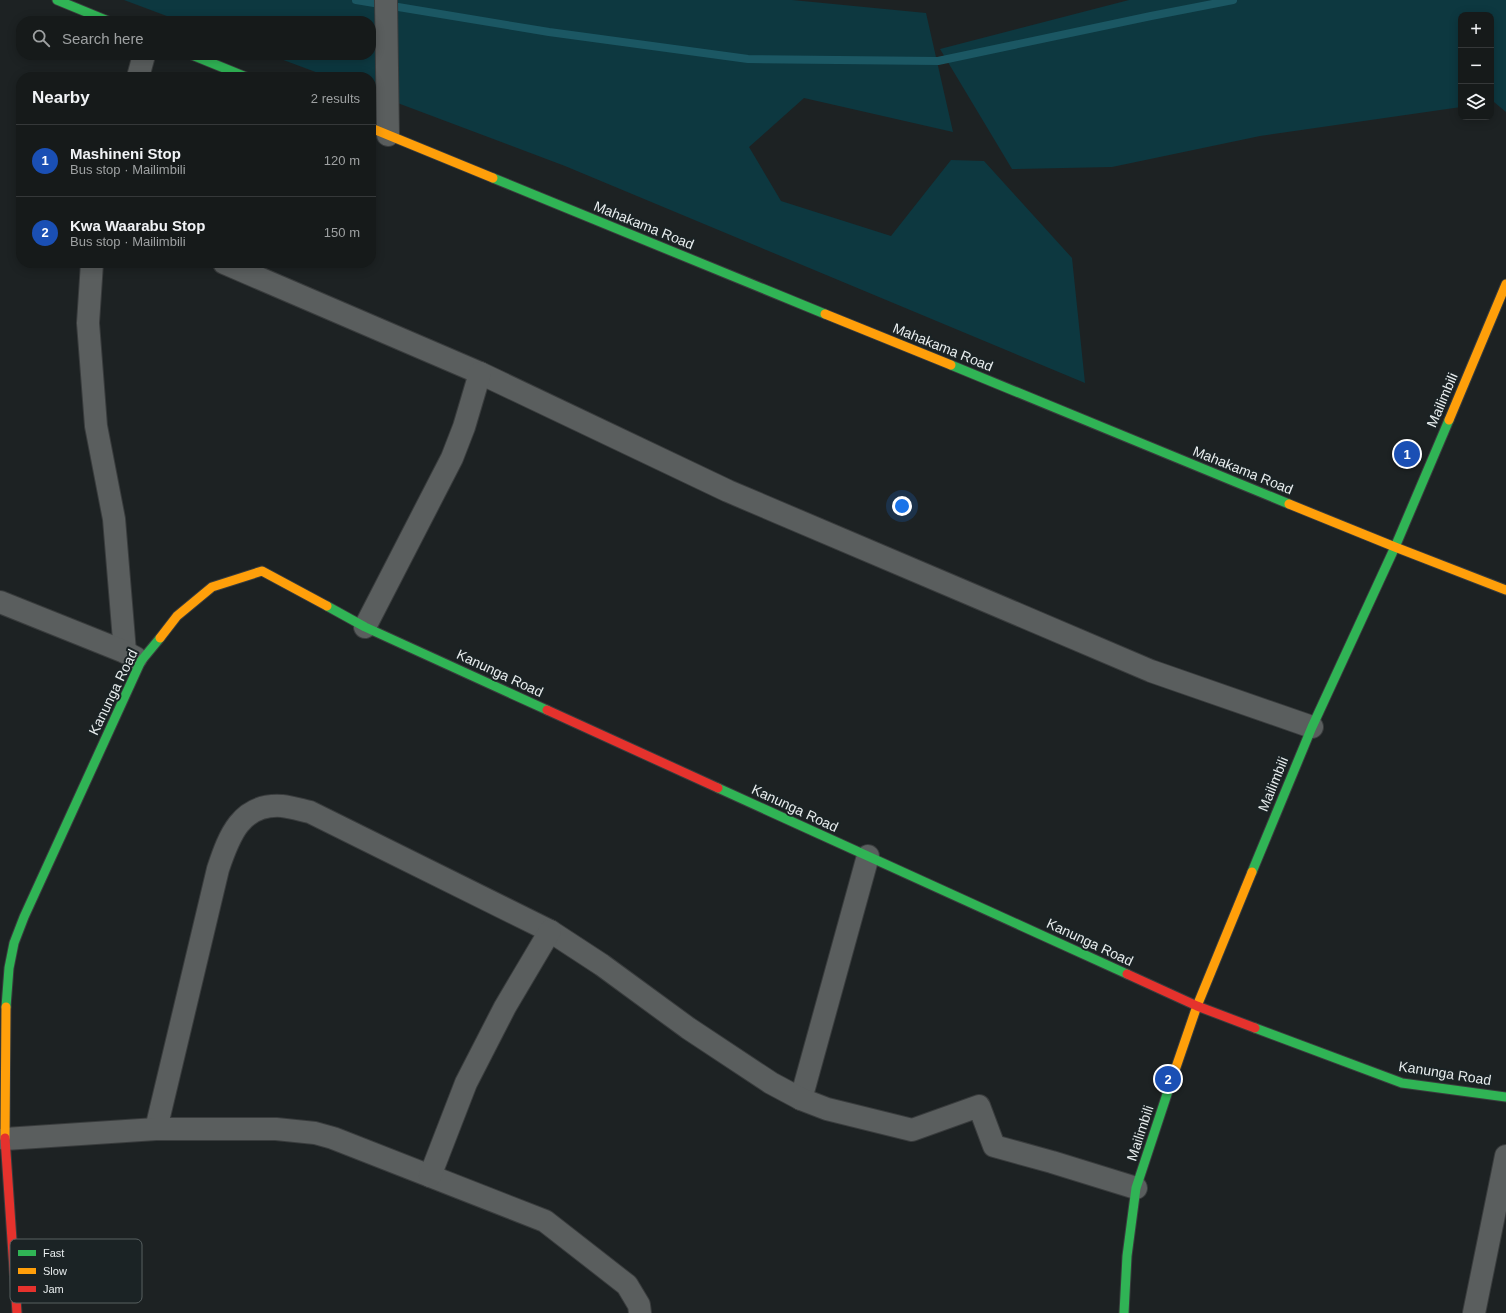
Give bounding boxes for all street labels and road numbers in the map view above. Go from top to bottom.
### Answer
street label: Mahakama Road [592,198,696,252]
street label: Mahakama Road [891,320,995,374]
street label: Mailimbili [1423,370,1461,430]
street label: Mahakama Road [1191,443,1295,497]
street label: Kanunga Road [454,646,546,700]
street label: Kanunga Road [85,647,141,737]
street label: Mailimbili [1255,754,1291,814]
street label: Kanunga Road [749,781,841,835]
street label: Kanunga Road [1044,915,1136,969]
street label: Kanunga Road [1398,1058,1492,1088]
street label: Mailimbili [1123,1103,1157,1163]

